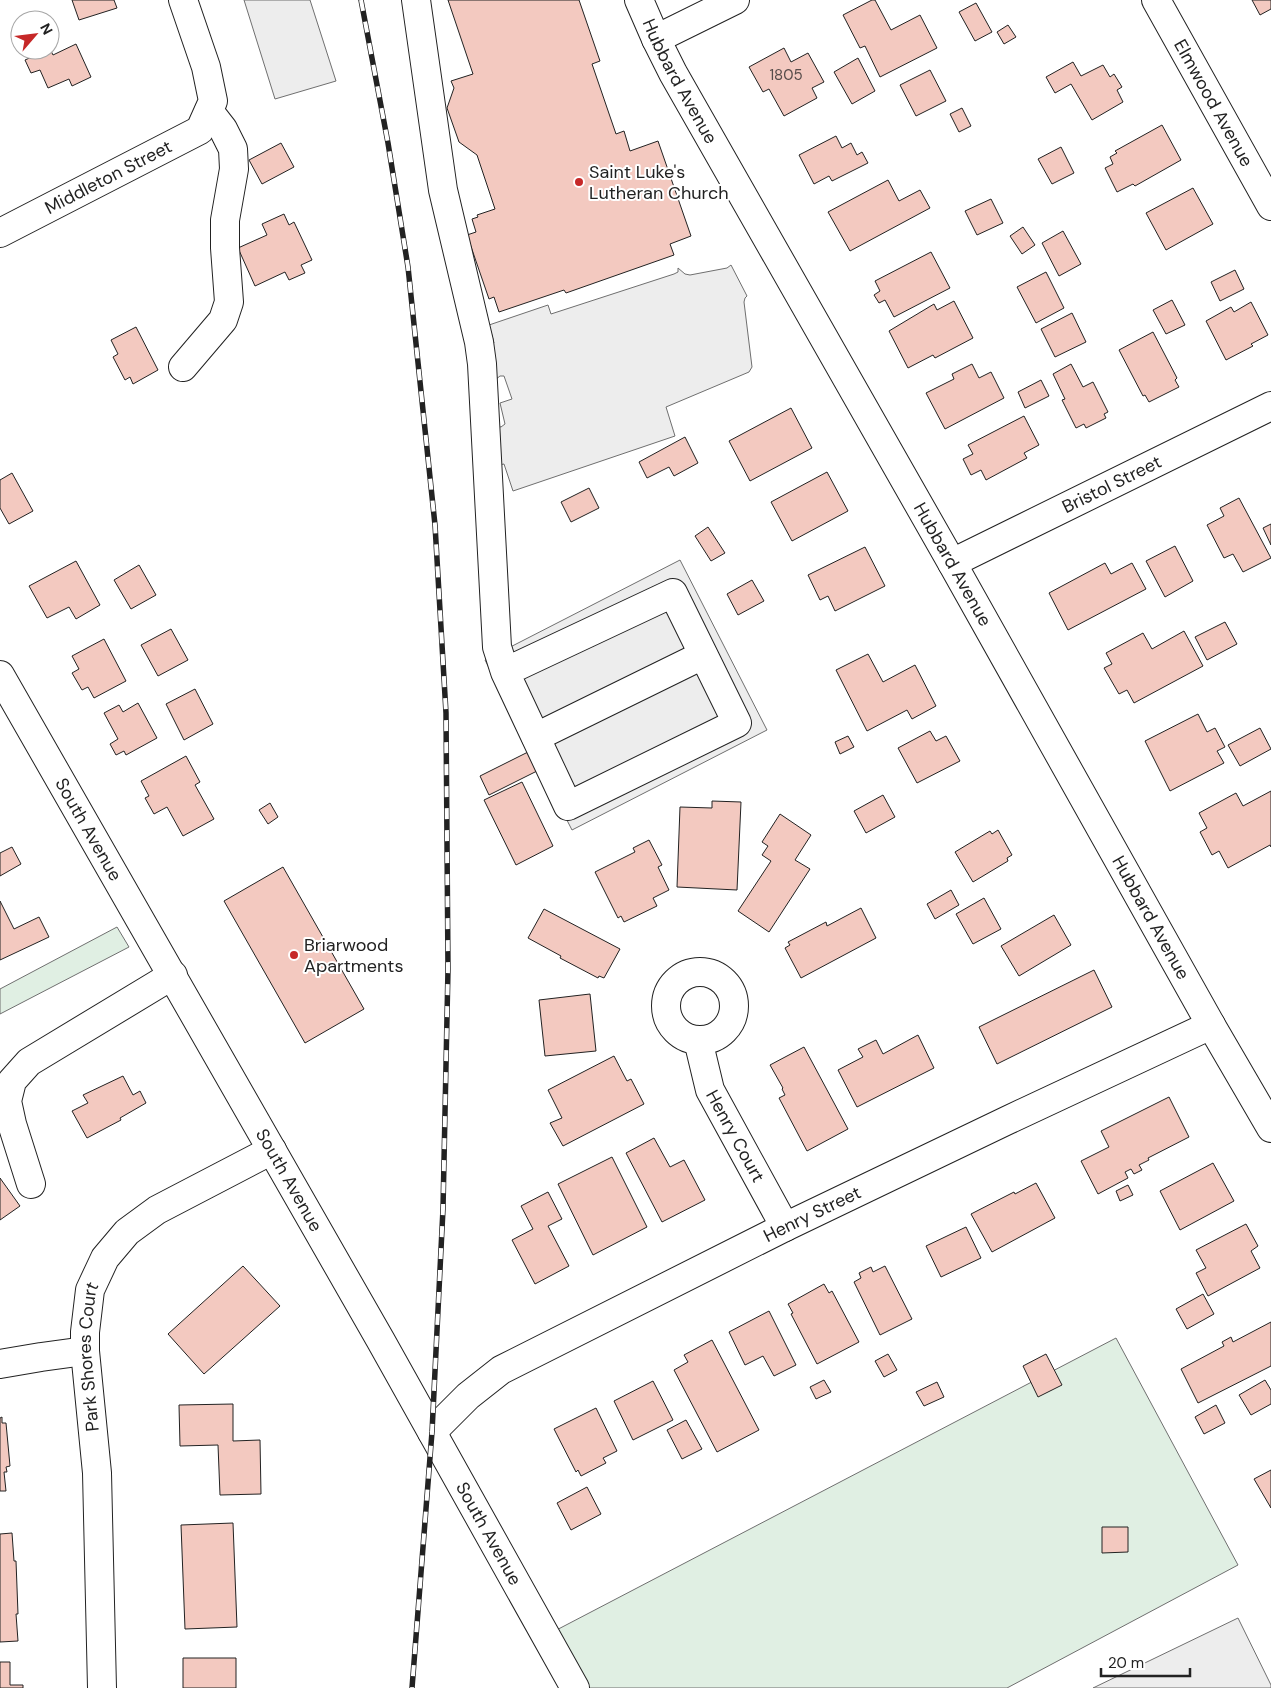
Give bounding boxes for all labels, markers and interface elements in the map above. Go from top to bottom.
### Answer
north arrow [10,10,60,60]
street label: Hubbard Avenue [637,15,723,148]
text: N [36,20,57,38]
street label: Elmwood Avenue [1168,35,1259,171]
house number: 1805 [769,65,803,85]
street label: Middleton Street [41,134,176,220]
place label: Saint Luke's Lutheran Church [589,160,729,205]
marker: Saint Luke's Lutheran Church [573,176,585,188]
street label: Bristol Street [1058,450,1165,519]
street label: Hubbard Avenue [908,498,997,631]
street label: South Avenue [49,774,127,885]
street label: Hubbard Avenue [1106,851,1195,984]
place label: Briarwood Apartments [304,933,403,978]
marker: Briarwood Apartments [288,949,300,961]
street label: Henry Court [700,1086,770,1187]
street label: South Avenue [250,1124,328,1236]
street label: Henry Street [759,1180,865,1248]
street label: Park Shores Court [73,1278,105,1432]
street label: South Avenue [450,1478,527,1590]
scale bar [1101,1646,1190,1678]
text: 20 m [1108,1653,1144,1673]

